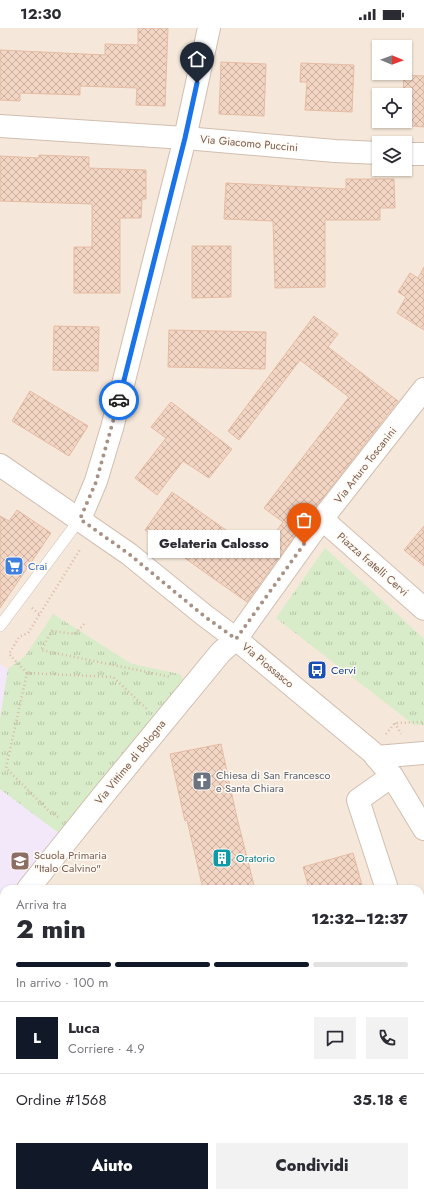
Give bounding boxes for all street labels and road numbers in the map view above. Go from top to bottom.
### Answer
street label: Via Giacomo Puccini [199,131,299,155]
street label: Via Arturo Toscanini [330,423,400,507]
street label: Piazza fratelli Cervi [334,528,412,600]
street label: Via Piossasco [239,638,297,692]
street label: Via Vittime di Bologna [91,716,169,808]

